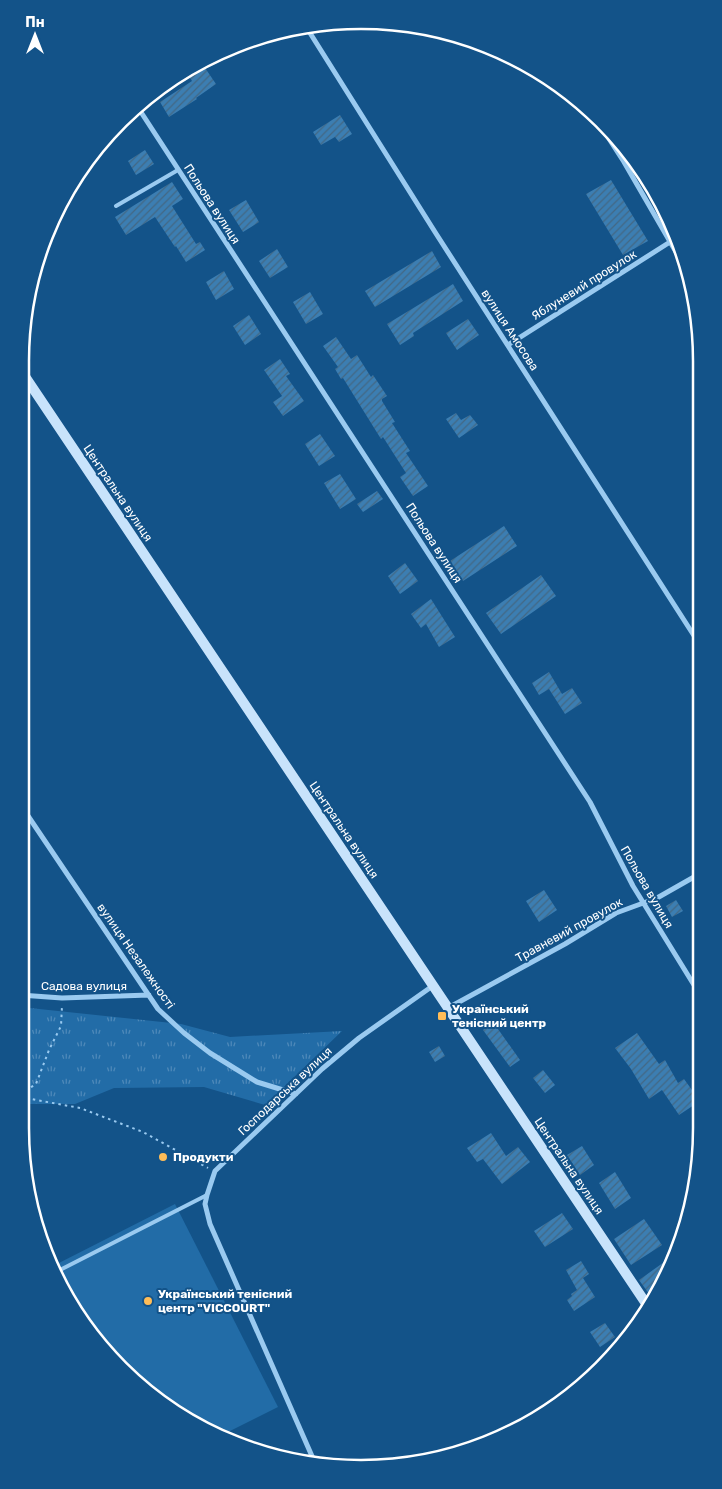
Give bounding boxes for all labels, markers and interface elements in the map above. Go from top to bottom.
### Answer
north arrow [10,10,60,60]
text: Пн [25,14,45,31]
street label: Польова вулиця [181,161,243,247]
street label: Яблуневий провулок [529,247,640,323]
street label: вулиця Амосова [479,287,541,373]
street label: Центральна вулиця [80,442,156,544]
street label: Польова вулиця [403,500,465,586]
street label: Центральна вулиця [306,779,382,881]
street label: Польова вулиця [618,843,676,931]
street label: Травневий провулок [513,894,625,965]
street label: вулиця Незалежності [94,901,178,1011]
street label: Садова вулиця [41,979,127,993]
place label: Український тенісний центр [452,1002,547,1030]
marker: Український тенісний центр [436,1010,448,1022]
street label: Господарська вулиця [235,1044,335,1138]
street label: Центральна вулиця [531,1115,607,1217]
place label: Продукти [173,1150,234,1164]
marker: Продукти [157,1151,169,1163]
place label: Український тенісний центр "VICCOURT" [158,1287,292,1315]
marker: Український тенісний центр "VICCOURT" [142,1295,154,1307]

